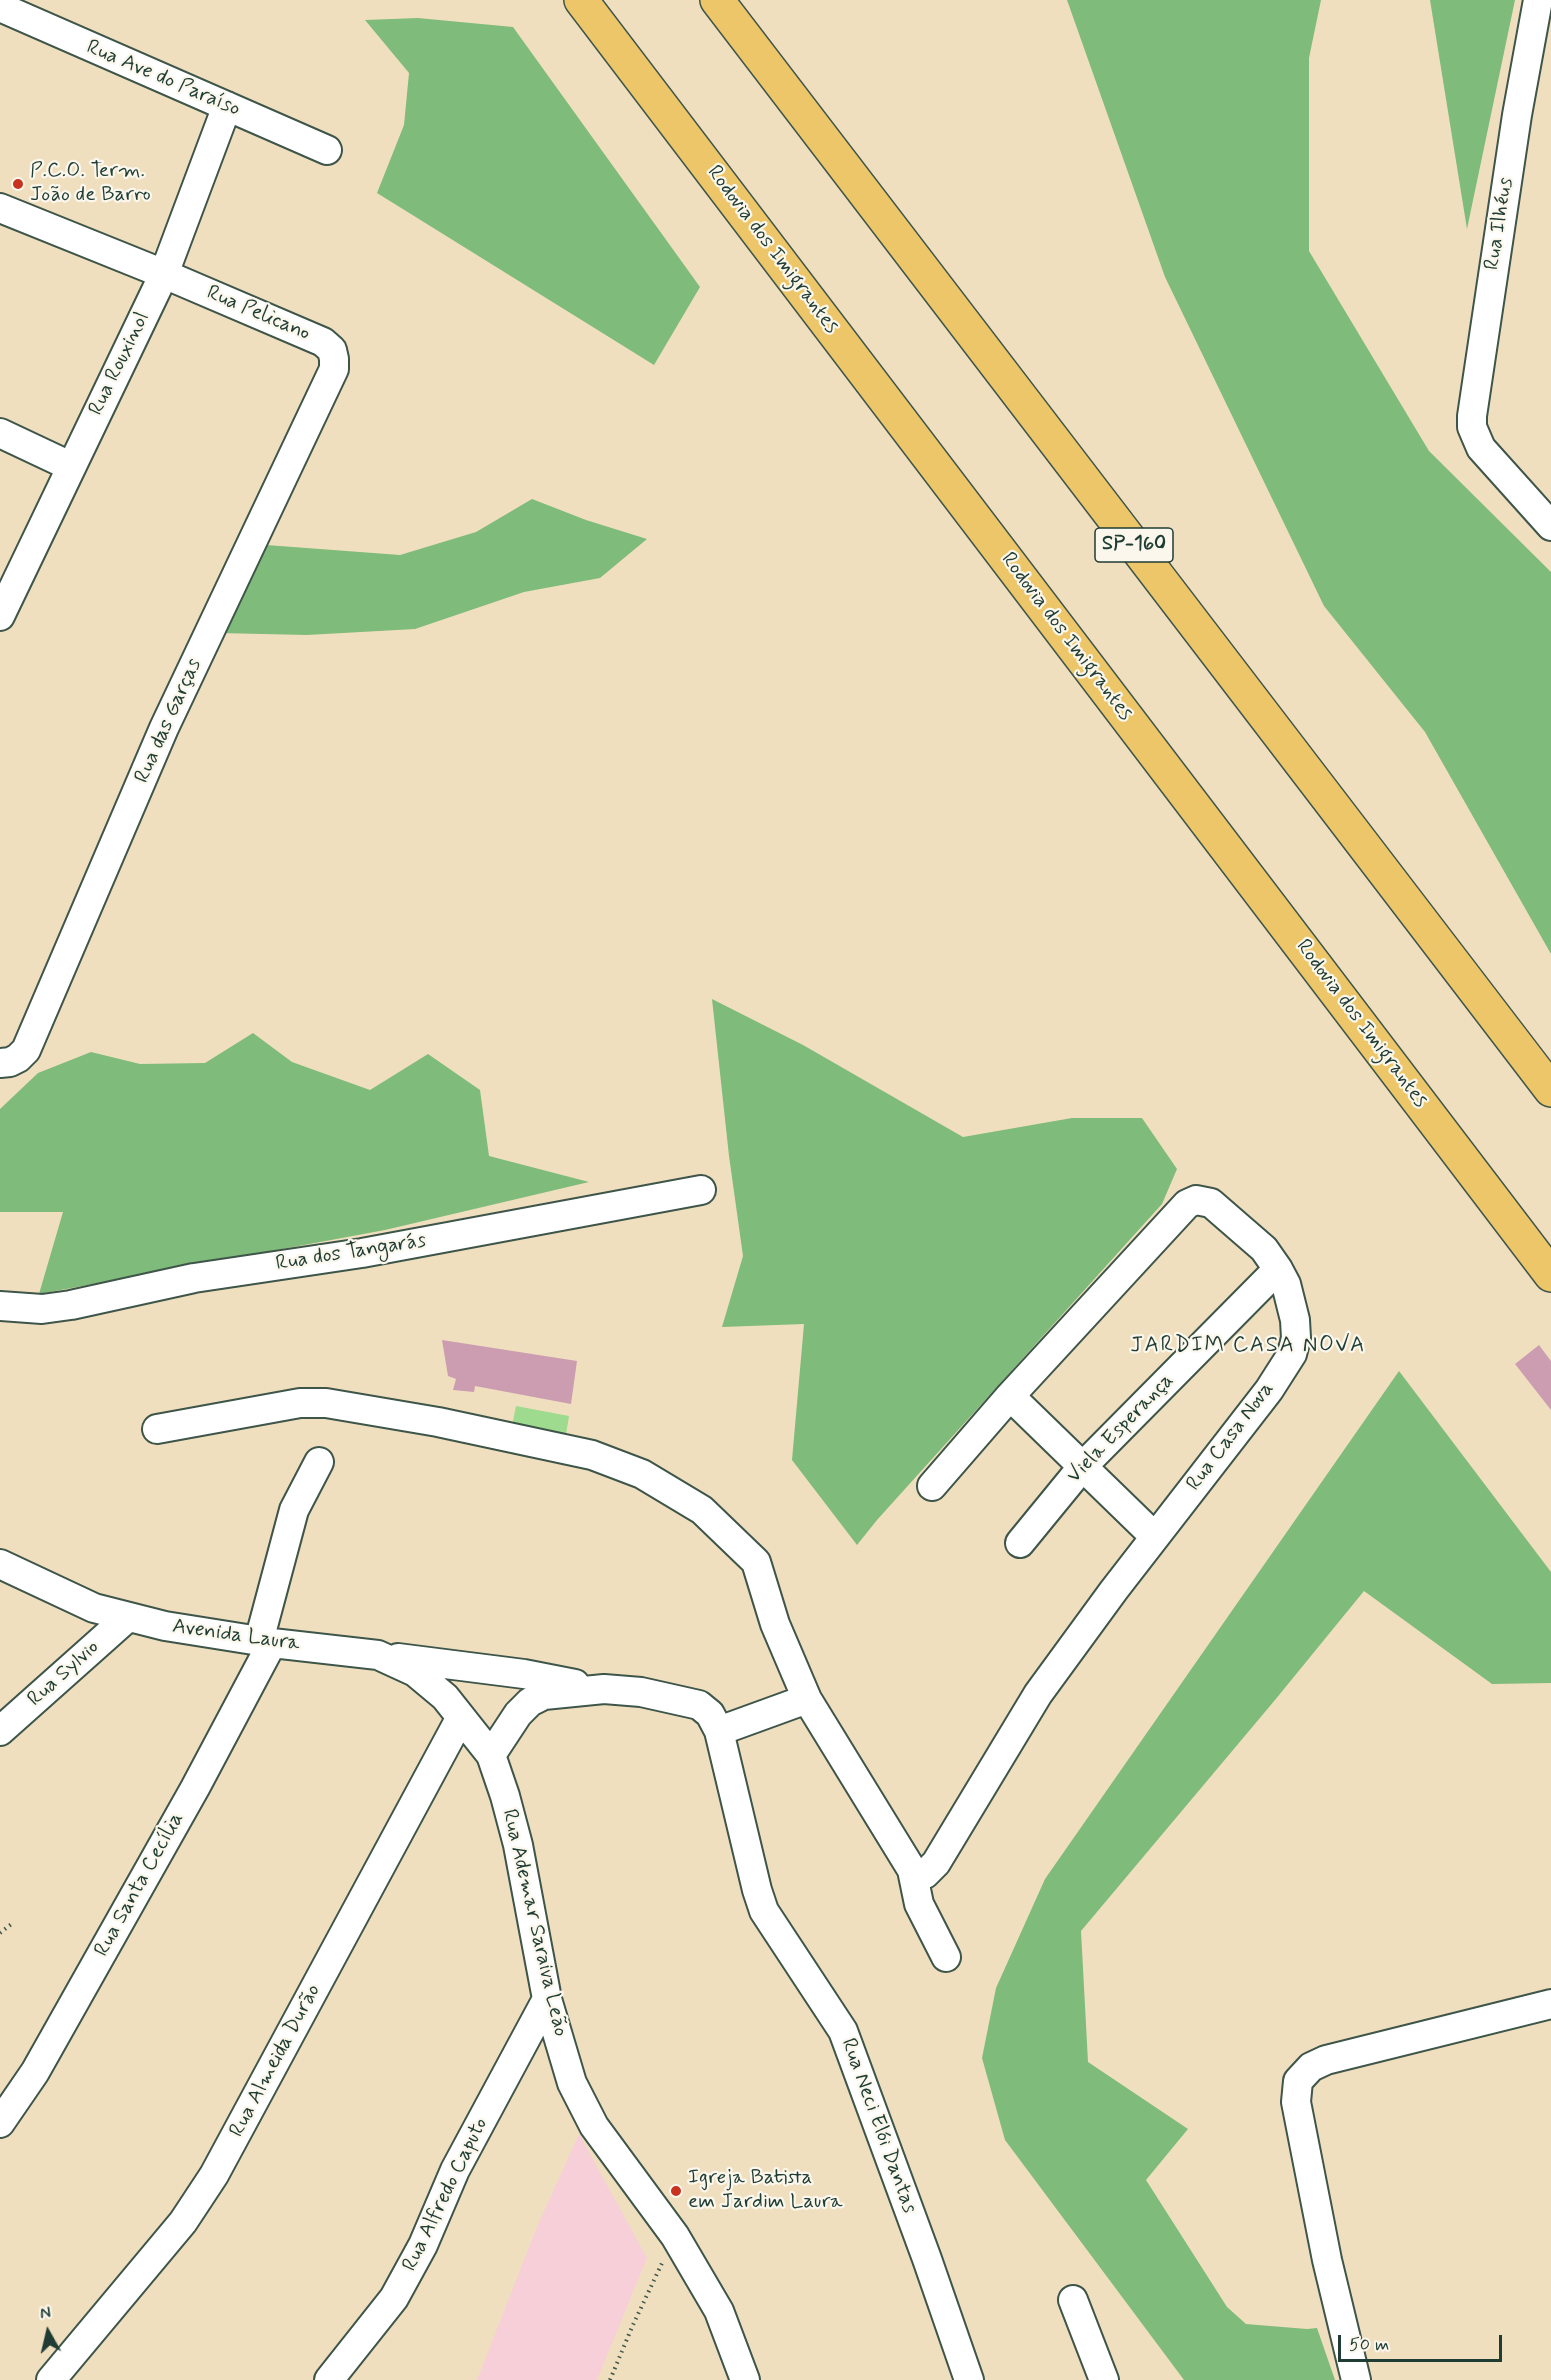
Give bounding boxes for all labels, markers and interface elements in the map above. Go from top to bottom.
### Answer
street label: Rua Ave do Paraíso [82,35,244,123]
place label: P.C.O. Term. João de Barro [30,159,151,209]
street label: Rodovia dos Imigrantes [701,161,843,339]
street label: Rua Ilhéus [1480,176,1520,272]
marker: P.C.O. Term. João de Barro [11,177,25,191]
street label: Rua Pelicano [202,281,314,347]
street label: Rua Rouxinol [84,308,156,420]
road number: SP-160 [1095,528,1173,562]
street label: Rodovia dos Imigrantes [995,548,1137,726]
street label: Rua das Garças [130,655,208,787]
street label: Rodovia dos Imigrantes [1290,935,1432,1113]
street label: Rua dos Tangarás [274,1229,428,1277]
district label: JARDIM CASA NOVA [1131,1333,1365,1359]
street label: Viela Esperança [1062,1369,1180,1489]
street label: Rua Casa Nova [1182,1378,1280,1496]
street label: Avenida Laura [171,1615,301,1657]
street label: Rua Sylvio [23,1635,105,1713]
street label: Rua Ademar Saraiva Leão [496,1807,572,2039]
street label: Rua Santa Cecília [90,1809,190,1961]
street label: Rua Almeida Durão [225,1980,327,2142]
street label: Rua Neci Elói Dantas [835,2035,921,2217]
street label: Rua Alfredo Caputo [398,2114,494,2276]
place label: Igreja Batista em Jardim Laura [688,2166,843,2216]
marker: Igreja Batista em Jardim Laura [669,2184,683,2198]
north arrow [18,2302,78,2362]
text: N [39,2303,52,2325]
scale bar [1341,2323,1504,2361]
text: 50 m [1349,2333,1389,2357]

